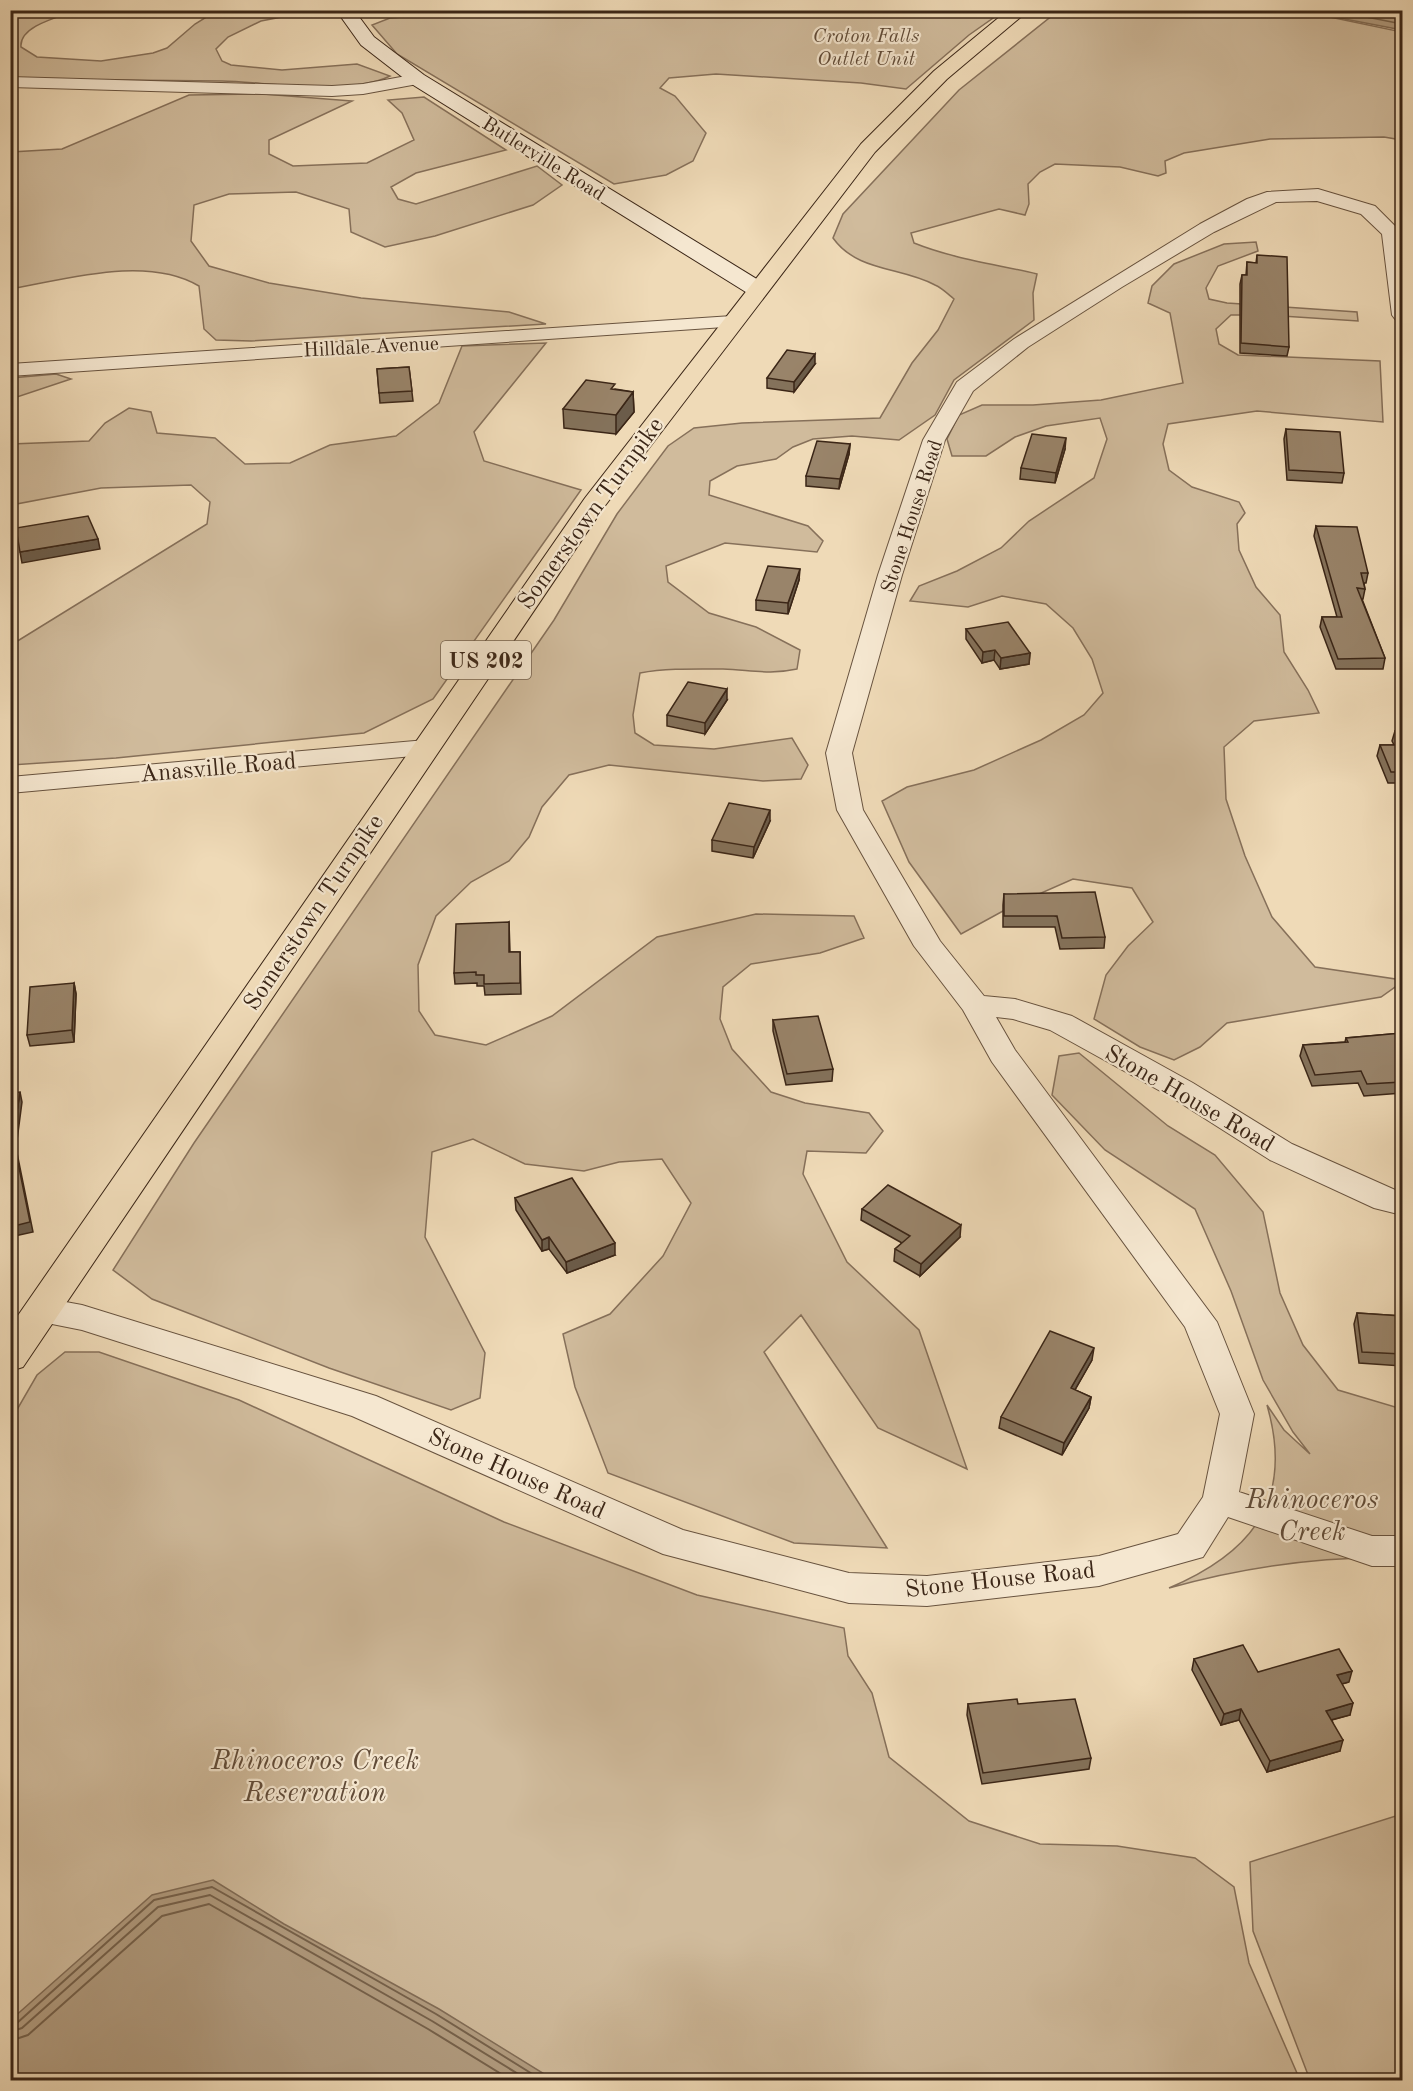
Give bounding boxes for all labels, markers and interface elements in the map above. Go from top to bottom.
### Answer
park label: Croton Falls Outlet Unit [813,27,919,70]
street label: Butlerville Road [478,114,608,205]
street label: Hilldale Avenue [303,334,440,362]
street label: Somerstown Turnpike [514,414,669,614]
street label: Stone House Road [879,438,947,595]
road number: US 202 [441,641,531,679]
street label: Anasville Road [139,750,297,788]
street label: Somerstown Turnpike [240,811,389,1015]
street label: Stone House Road [1100,1042,1278,1158]
street label: Stone House Road [424,1425,608,1525]
park label: Rhinoceros Creek [1245,1487,1379,1547]
street label: Stone House Road [904,1559,1097,1603]
park label: Rhinoceros Creek Reservation [210,1748,419,1808]

